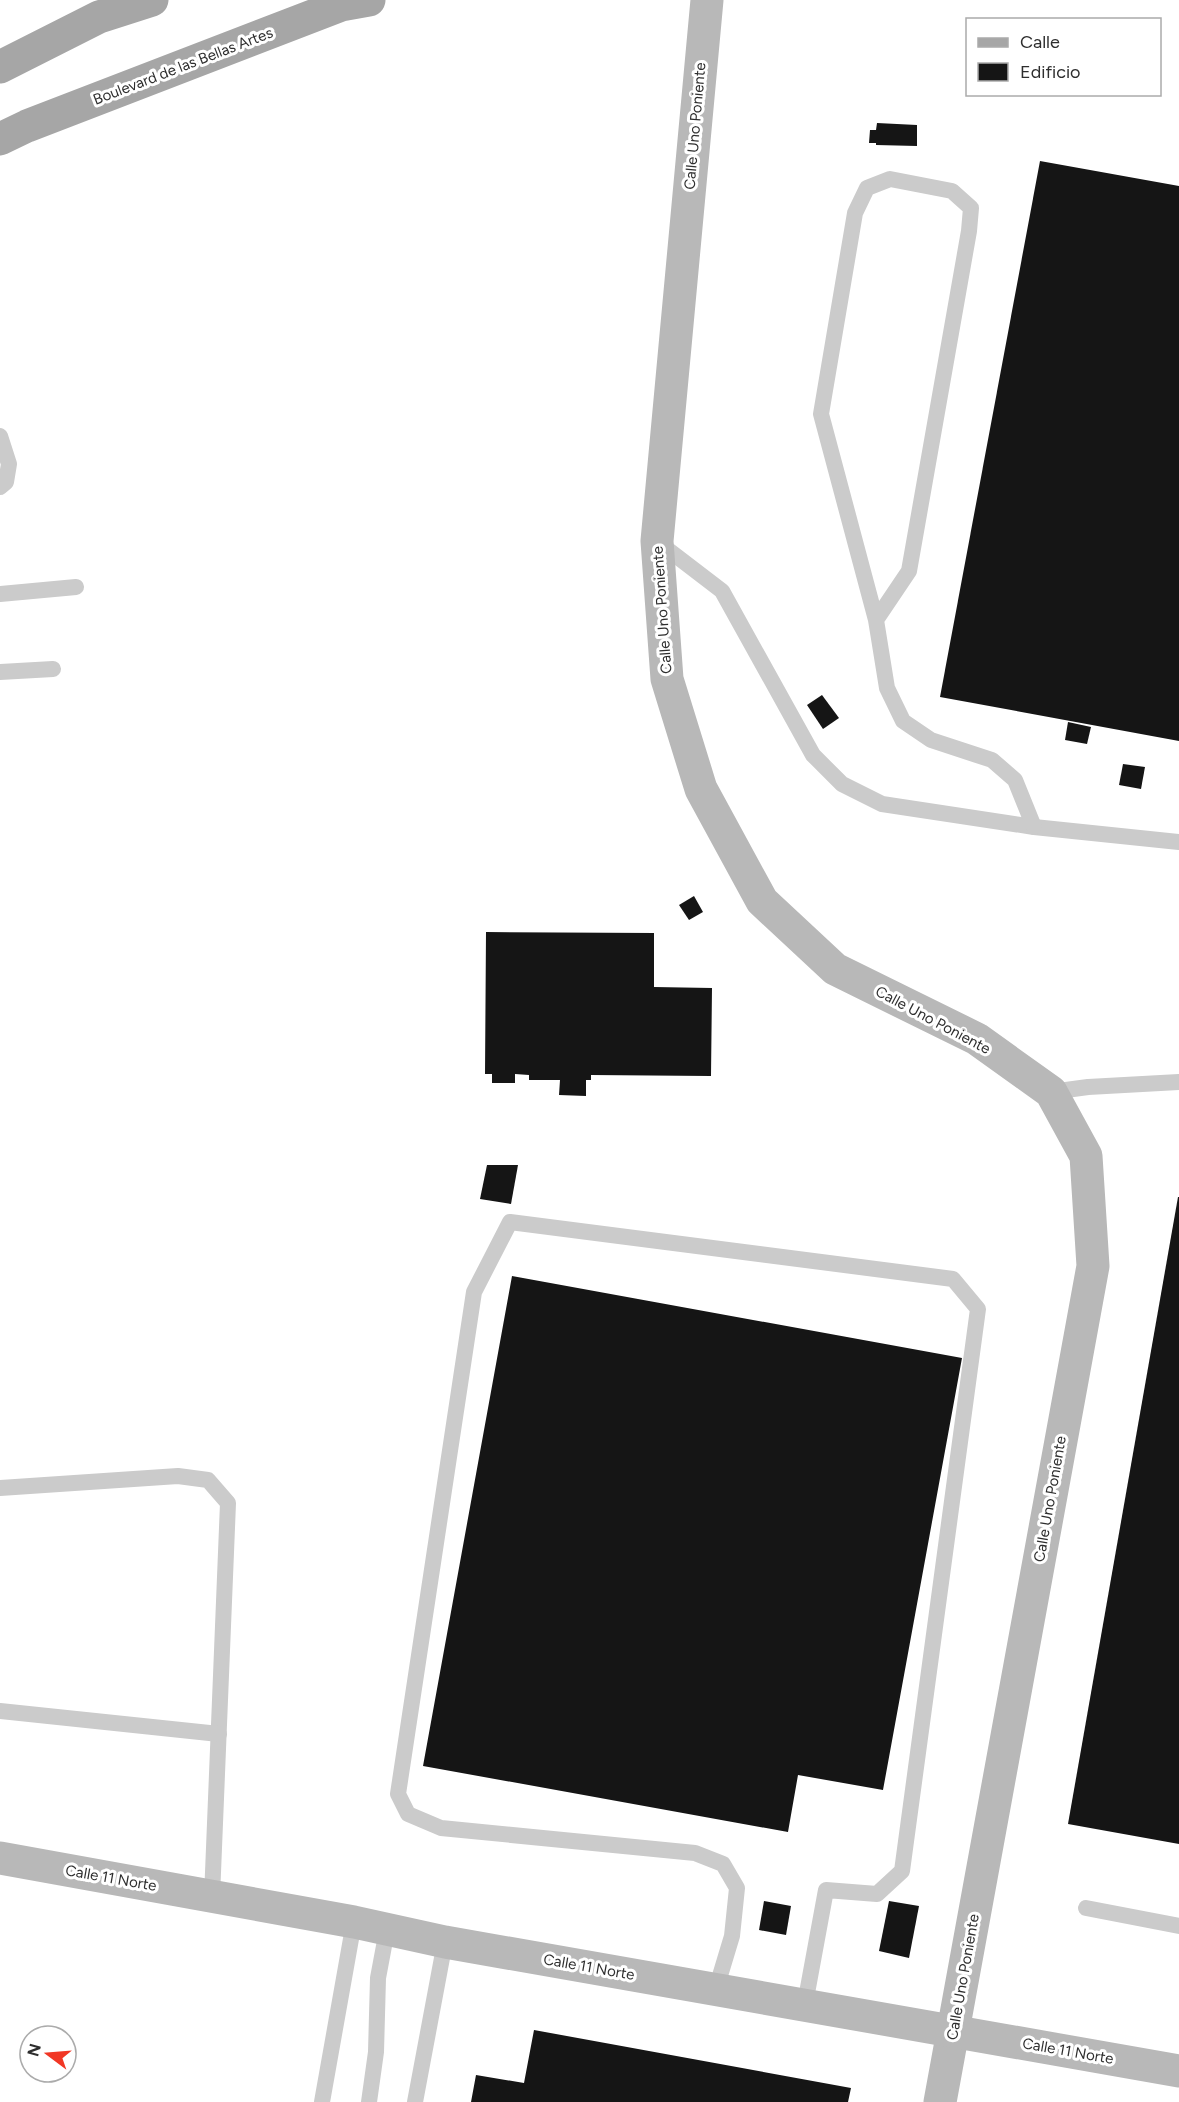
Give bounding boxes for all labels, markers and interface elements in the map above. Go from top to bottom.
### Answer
legend [966,18,1161,96]
street label: Boulevard de las Bellas Artes [91,23,275,109]
text: Calle [1020,31,1060,53]
text: Edificio [1020,61,1081,83]
street label: Calle Uno Poniente [680,62,710,190]
street label: Calle Uno Poniente [649,546,675,674]
street label: Calle Uno Poniente [872,982,994,1058]
street label: Calle Uno Poniente [1030,1435,1070,1563]
street label: Calle 11 Norte [64,1861,158,1895]
street label: Calle Uno Poniente [943,1913,983,2041]
street label: Calle 11 Norte [542,1950,636,1984]
north arrow [18,2024,78,2084]
street label: Calle 11 Norte [1021,2034,1115,2068]
text: N [23,2041,45,2059]

